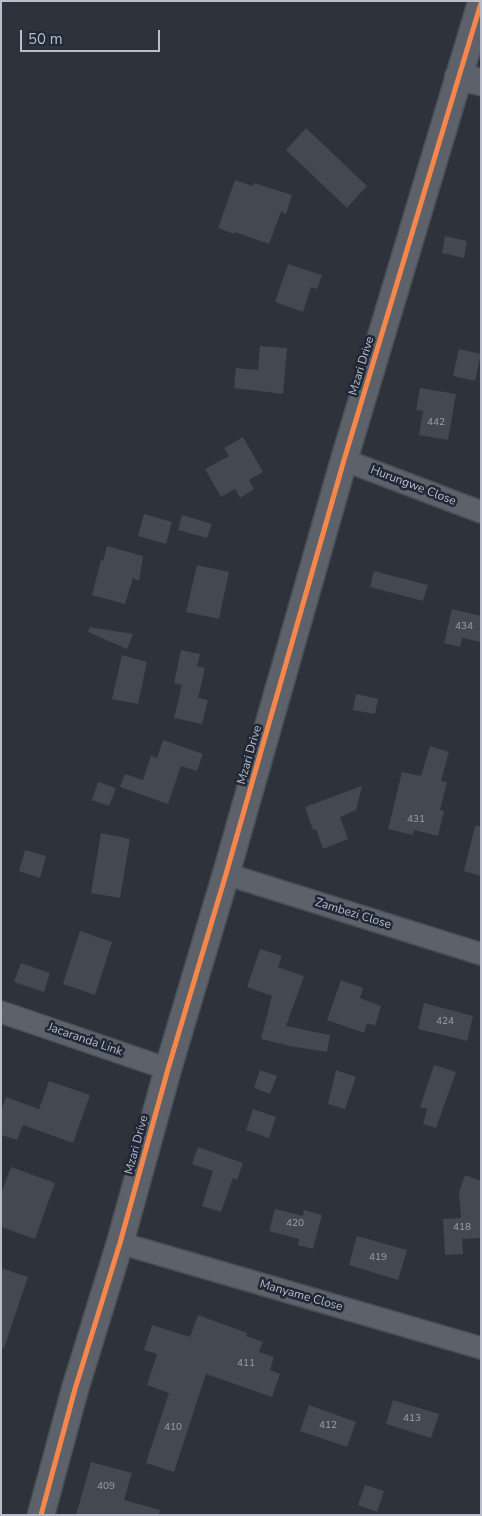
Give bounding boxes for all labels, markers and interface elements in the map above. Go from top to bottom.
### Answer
scale bar [22,20,162,52]
text: 50 m [28,29,63,49]
street label: Mzari Drive [346,335,378,397]
house number: 442 [427,417,445,429]
street label: Hurungwe Close [368,463,458,509]
house number: 434 [455,621,473,633]
street label: Mzari Drive [235,724,265,786]
house number: 431 [407,814,425,826]
street label: Zambezi Close [313,896,393,932]
house number: 424 [436,1016,454,1028]
street label: Jacaranda Link [46,1020,124,1060]
street label: Mzari Drive [122,1114,152,1176]
house number: 420 [286,1218,304,1230]
house number: 418 [453,1222,471,1234]
house number: 419 [369,1252,387,1264]
street label: Manyame Close [258,1277,344,1315]
house number: 411 [237,1358,255,1370]
house number: 413 [403,1413,421,1425]
house number: 412 [319,1420,337,1432]
house number: 410 [164,1422,182,1434]
house number: 409 [97,1481,115,1493]

